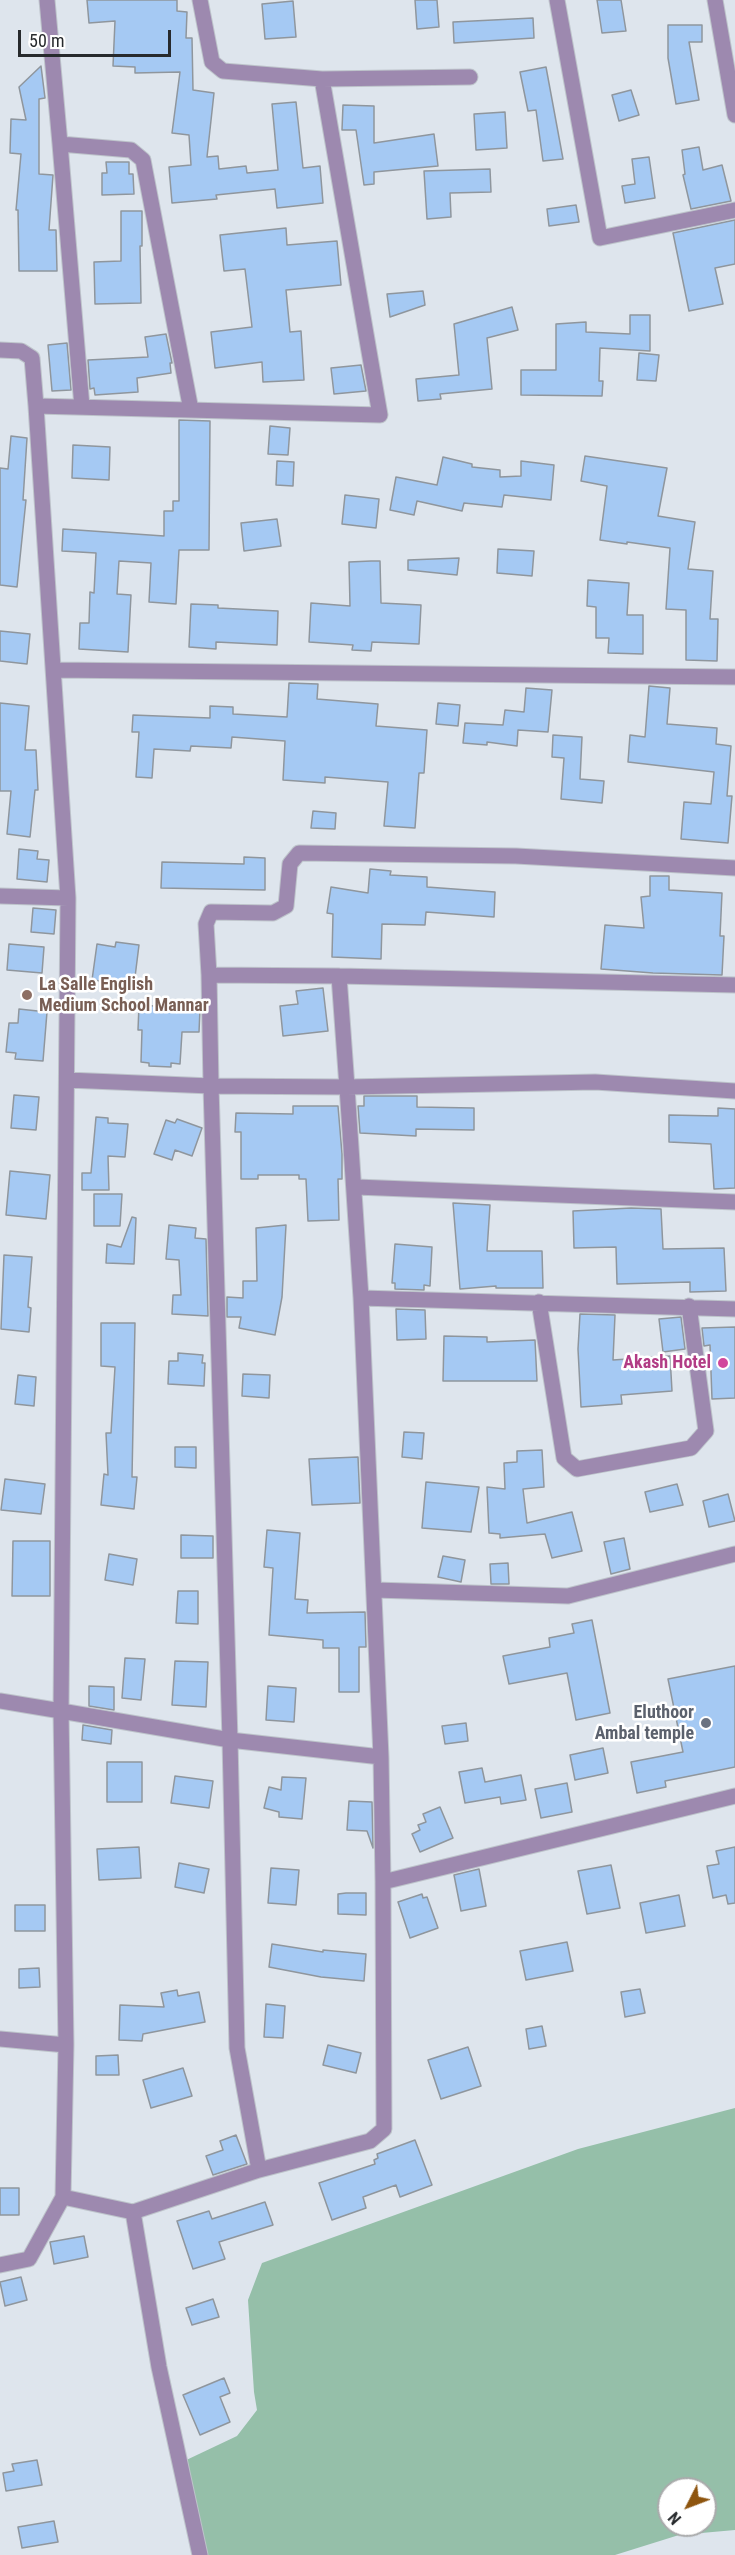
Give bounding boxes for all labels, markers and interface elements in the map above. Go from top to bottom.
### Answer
scale bar [21,18,174,56]
text: 50 m [29,30,64,51]
place label: La Salle English Medium School Mannar [39,974,209,1016]
marker: La Salle English Medium School Mannar [20,988,34,1002]
place label: Akash Hotel [623,1352,711,1374]
marker: Akash Hotel [716,1356,730,1370]
place label: Eluthoor Ambal temple [595,1702,694,1744]
marker: Eluthoor Ambal temple [699,1716,713,1730]
north arrow [657,2477,717,2537]
text: N [664,2508,685,2528]

